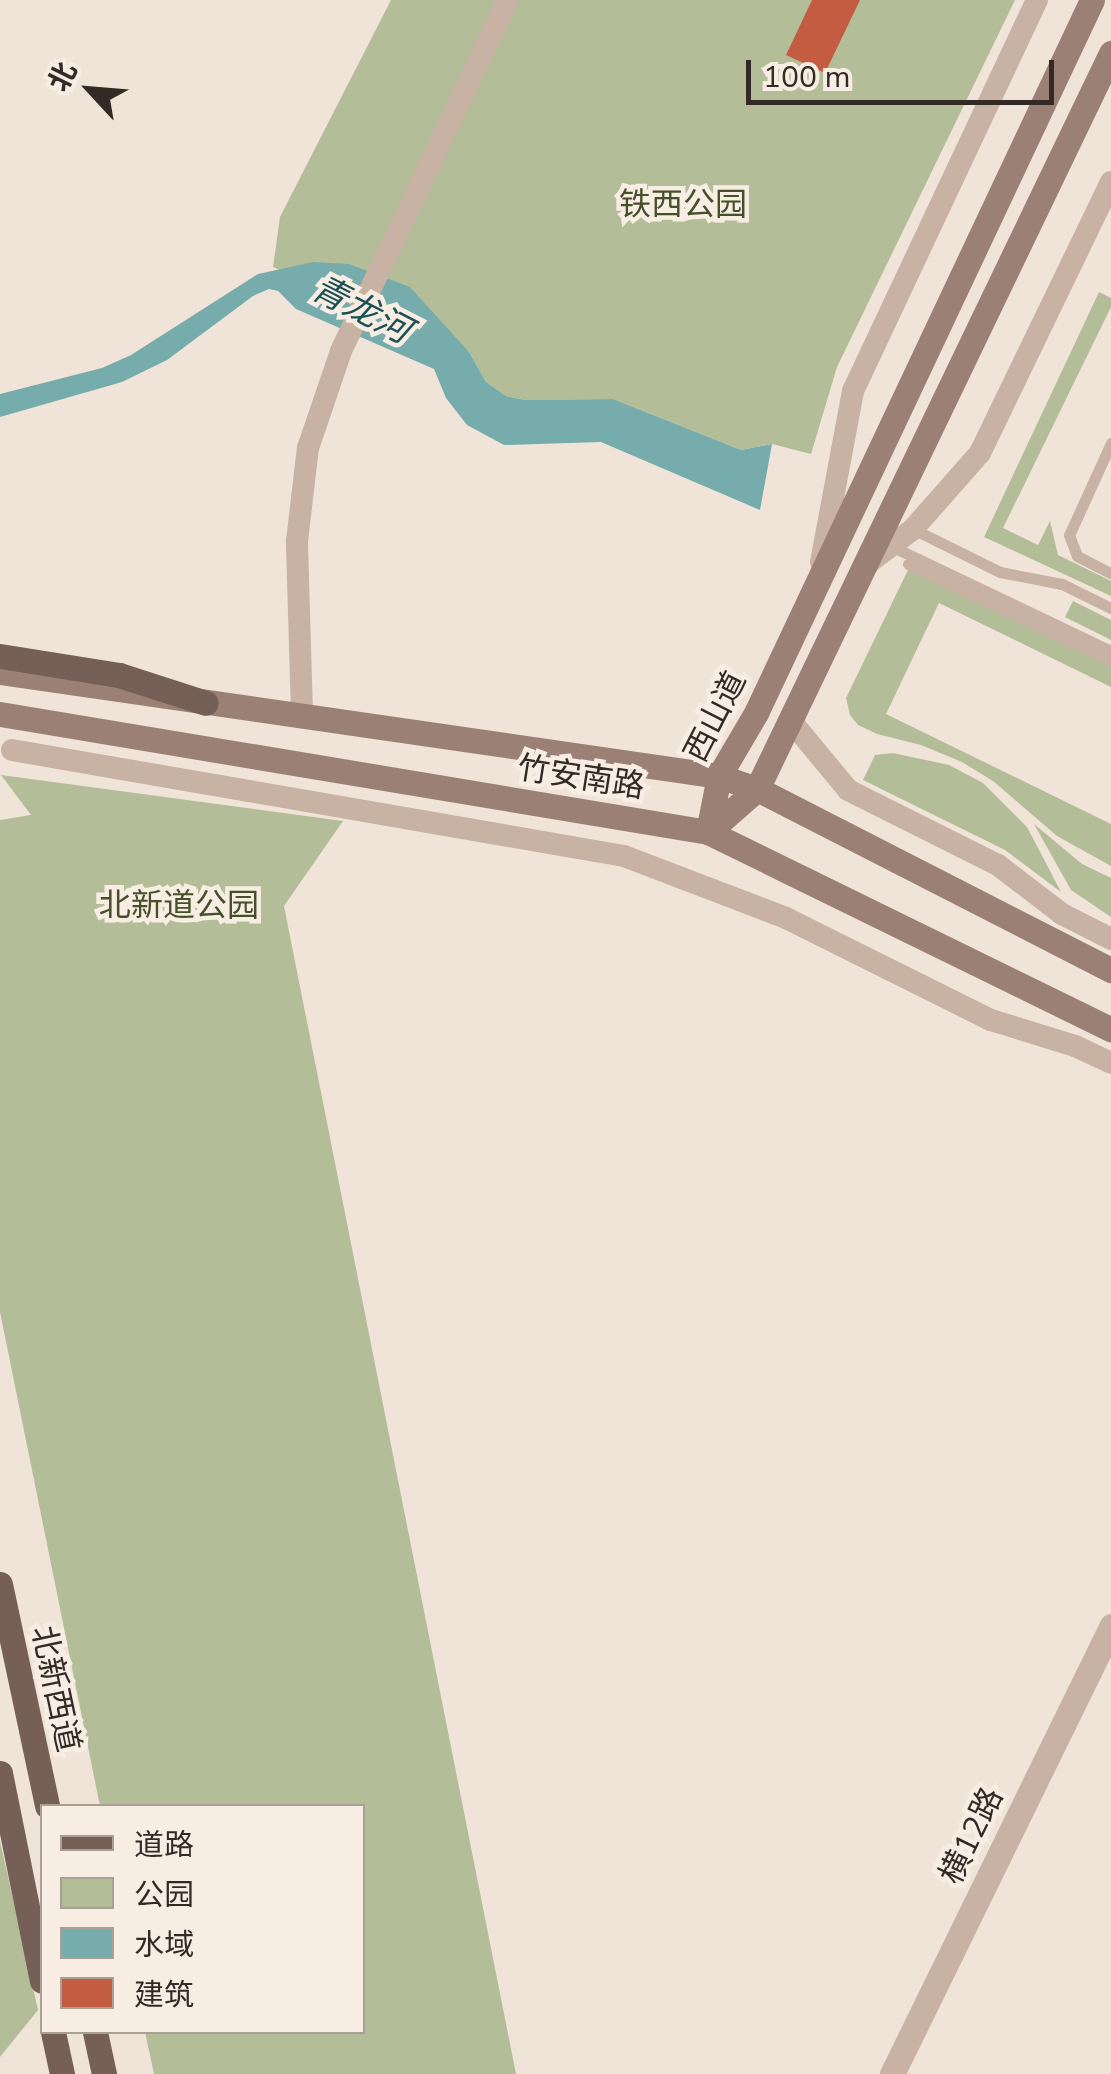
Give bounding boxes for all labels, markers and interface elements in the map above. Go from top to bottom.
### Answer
north arrow [40,40,140,140]
scale bar [751,40,1058,102]
text: 北 [40,56,86,98]
text: 100 m [763,57,850,98]
park label: 铁西公园 [619,186,747,224]
water label: 青龙河 [305,267,417,353]
street label: 西山道 [677,666,755,768]
street label: 竹安南路 [515,749,647,807]
park label: 北新道公园 [99,887,259,925]
street label: 北新西道 [23,1622,87,1756]
street label: 横12路 [932,1782,1012,1890]
legend [40,1804,365,2034]
text: 道路 [134,1825,194,1866]
text: 公园 [134,1875,194,1916]
text: 水域 [134,1925,194,1966]
text: 建筑 [134,1975,194,2016]

